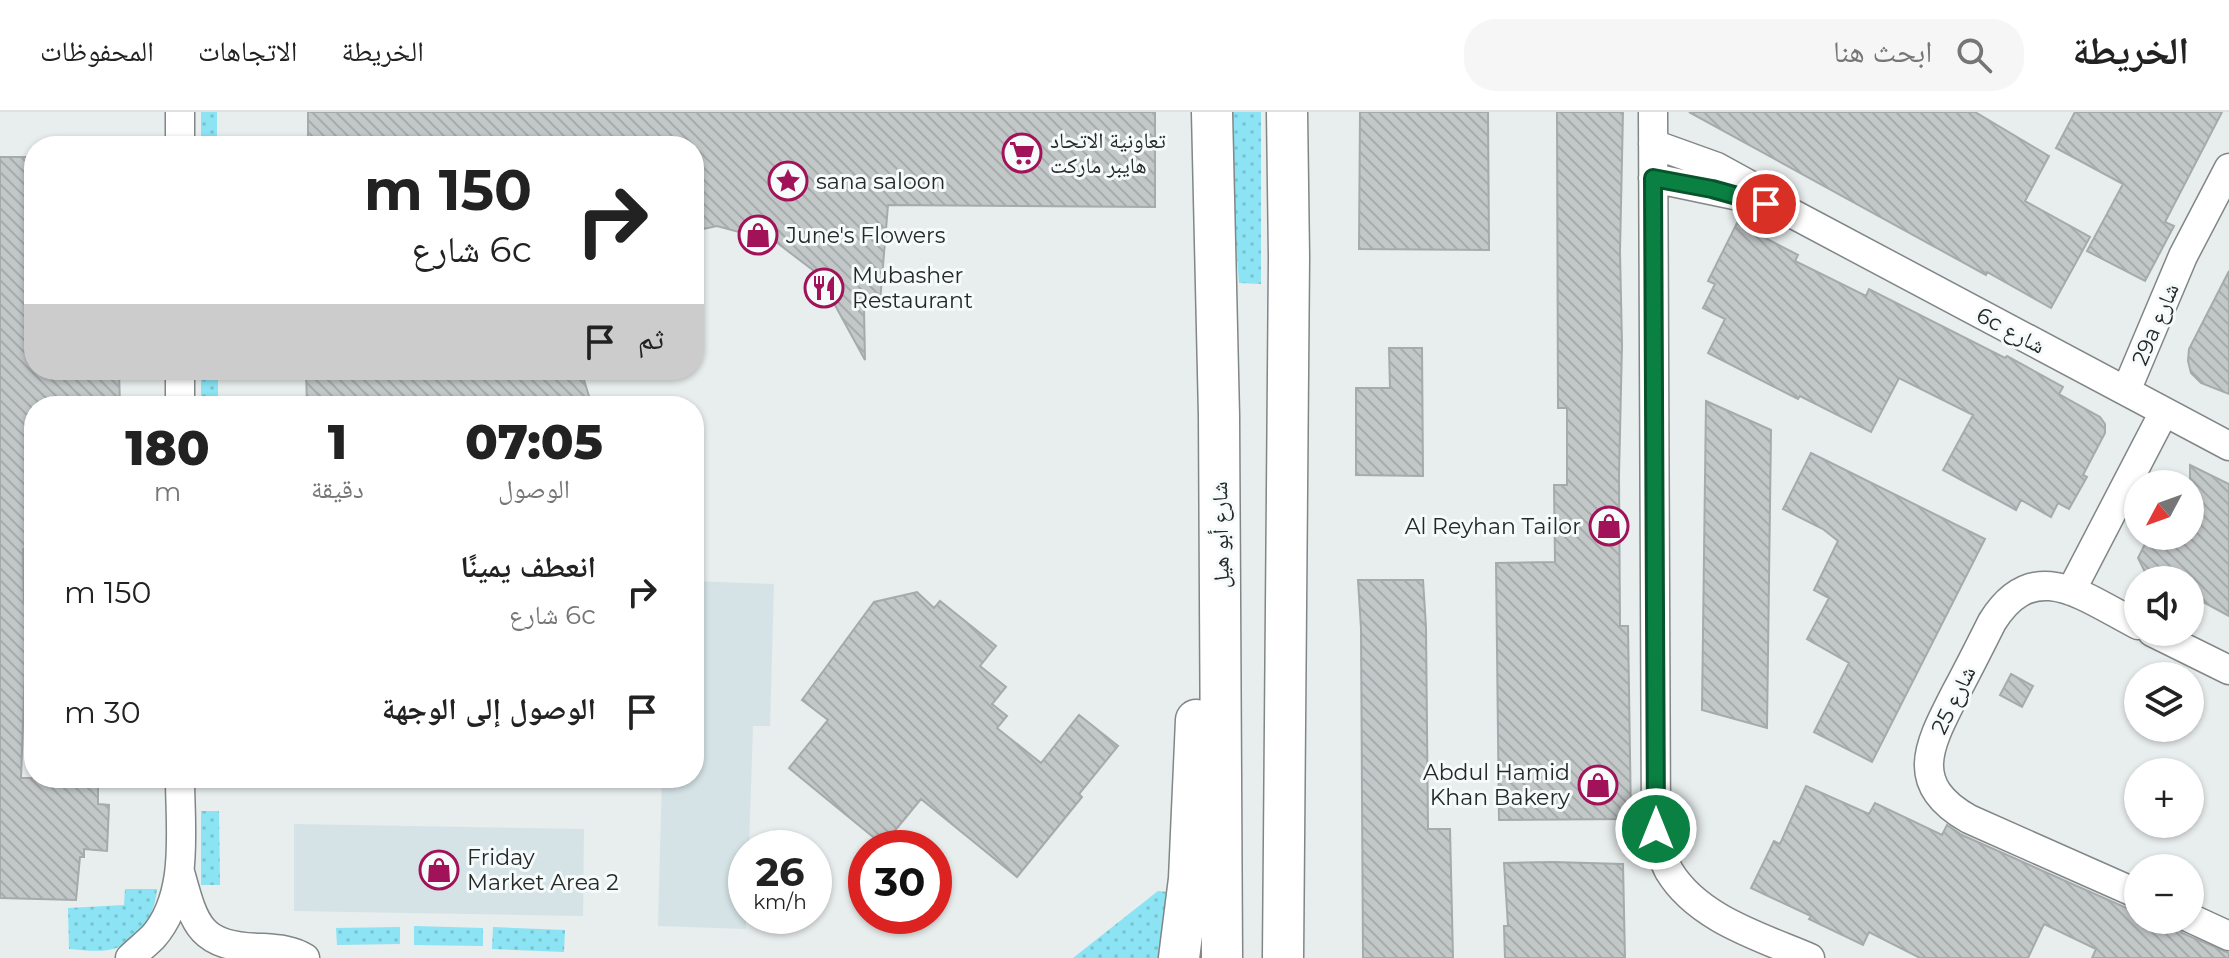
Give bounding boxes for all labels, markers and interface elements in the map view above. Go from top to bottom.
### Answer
search box [1464,19,2024,91]
text: الخريطة [2072,27,2189,74]
text: ابحث هنا [1833,33,1932,70]
icon: search [1952,33,1996,77]
text: المحفوظات [40,34,154,68]
text: الاتجاهات [198,34,297,68]
text: الخريطة [341,34,424,68]
place label: تعاونية الاتحاد هايبر ماركت [1050,127,1166,179]
supermarket icon: تعاونية الاتحاد هايبر ماركت [1001,132,1043,174]
text: 150 m [364,156,532,224]
place icon: sana saloon [767,160,809,202]
icon: right [560,168,664,272]
place label: sana saloon [816,168,945,195]
pin [1732,170,1800,238]
icon: arrive [1744,182,1788,226]
shop icon: June's Flowers [737,214,779,256]
place label: June's Flowers [785,222,946,249]
text: 6c شارع [412,227,532,271]
place label: Mubasher Restaurant [852,262,973,314]
restaurant icon: Mubasher Restaurant [803,267,845,309]
street label: 29a شارع [2126,279,2185,369]
street label: 6c شارع [1972,301,2050,360]
icon: arrive [578,320,622,364]
text: ثم [638,320,664,357]
text: 1 [328,413,347,471]
text: 07:05 [465,413,603,471]
text: 180 [125,419,210,477]
north arrow [2124,470,2204,550]
map controls [2124,470,2204,934]
text: دقيقة [311,473,364,505]
text: الوصول [498,473,570,505]
text: m [154,476,181,508]
street label: شارع أبو هيل [1206,481,1235,589]
shop icon: Al Reyhan Tailor [1588,505,1630,547]
place label: Al Reyhan Tailor [1405,513,1581,540]
text: انعطف يمينًا [460,548,596,585]
button: sound [2124,566,2204,646]
icon: right [620,570,664,614]
text: 150 m [64,574,151,611]
text: 6c شارع [509,599,596,631]
street label: شارع 25 [1925,662,1981,739]
button: layers [2124,662,2204,742]
text: الوصول إلى الوجهة [382,690,596,727]
icon: arrive [620,690,664,734]
text: 30 m [64,694,141,731]
button: + [2124,758,2204,838]
place label: Abdul Hamid Khan Bakery [1423,759,1570,811]
shop icon: Abdul Hamid Khan Bakery [1577,764,1619,806]
position arrow [1614,787,1698,871]
speed limit sign: 30 [848,830,952,934]
place label: Friday Market Area 2 [467,844,619,896]
text: 26 [755,847,805,896]
shop icon: Friday Market Area 2 [418,849,460,891]
button: − [2124,854,2204,934]
text: km/h [753,890,807,914]

